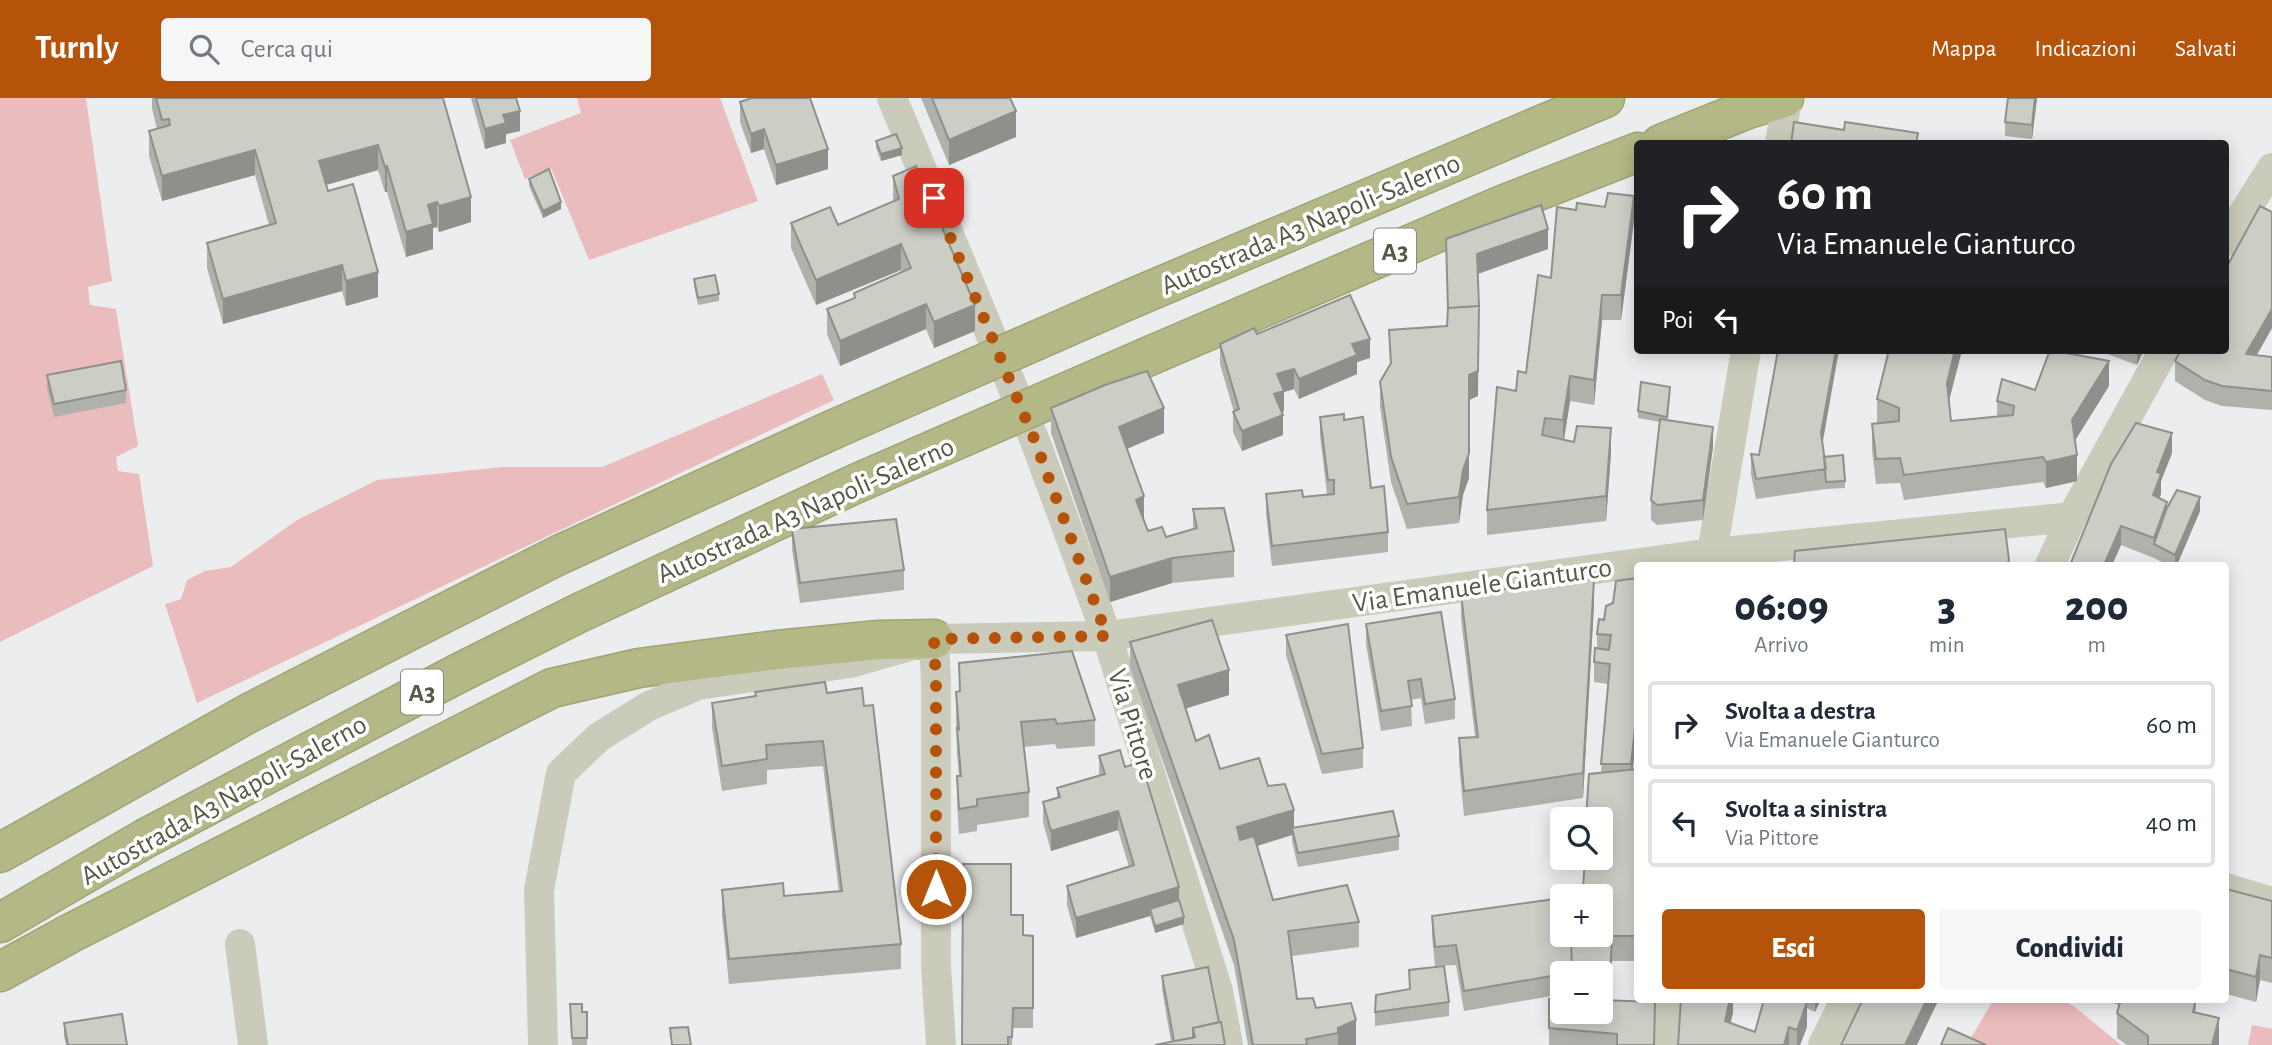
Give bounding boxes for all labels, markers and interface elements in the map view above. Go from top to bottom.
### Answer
search box [161,18,651,81]
icon: search [185,30,223,68]
text: Turnly [35,32,119,65]
text: Cerca qui [241,36,333,62]
text: Mappa [1931,37,1996,61]
text: Indicazioni [2034,37,2137,61]
text: Salvati [2175,37,2237,61]
street label: Autostrada A3 Napoli-Salerno [1155,145,1465,301]
pin [904,168,964,228]
icon: right [1662,168,1753,259]
text: 60 m [1777,170,1873,219]
icon: arrive [915,179,953,217]
road number: A3 [1374,228,1416,274]
text: Via Emanuele Gianturco [1777,228,2076,260]
icon: left [1708,301,1746,339]
text: Poi [1662,307,1694,333]
street label: Autostrada A3 Napoli-Salerno [653,433,959,589]
street label: Via Emanuele Gianturco [1351,554,1614,618]
text: 06:09 [1734,586,1829,628]
text: 3 [1938,586,1956,628]
text: 200 [2065,586,2129,628]
text: Arrivo [1754,634,1809,657]
text: min [1929,634,1965,657]
text: m [2088,634,2106,657]
street label: Via Pittore [1102,666,1162,783]
road number: A3 [401,670,443,714]
text: Svolta a destra [1725,698,1876,724]
icon: right [1666,706,1704,744]
street label: Autostrada A3 Napoli-Salerno [76,710,372,891]
text: 60 m [2146,712,2197,738]
text: Via Emanuele Gianturco [1725,729,1940,752]
text: Svolta a sinistra [1725,796,1887,822]
icon: left [1666,804,1704,842]
map controls [1550,807,1613,1024]
button: search [1550,807,1613,870]
text: 40 m [2146,810,2197,836]
text: Via Pittore [1725,827,1819,850]
position arrow [899,852,973,926]
button: + [1550,884,1613,947]
button: Esci [1662,909,1925,989]
button: Condividi [1939,909,2201,989]
button: − [1550,961,1613,1024]

